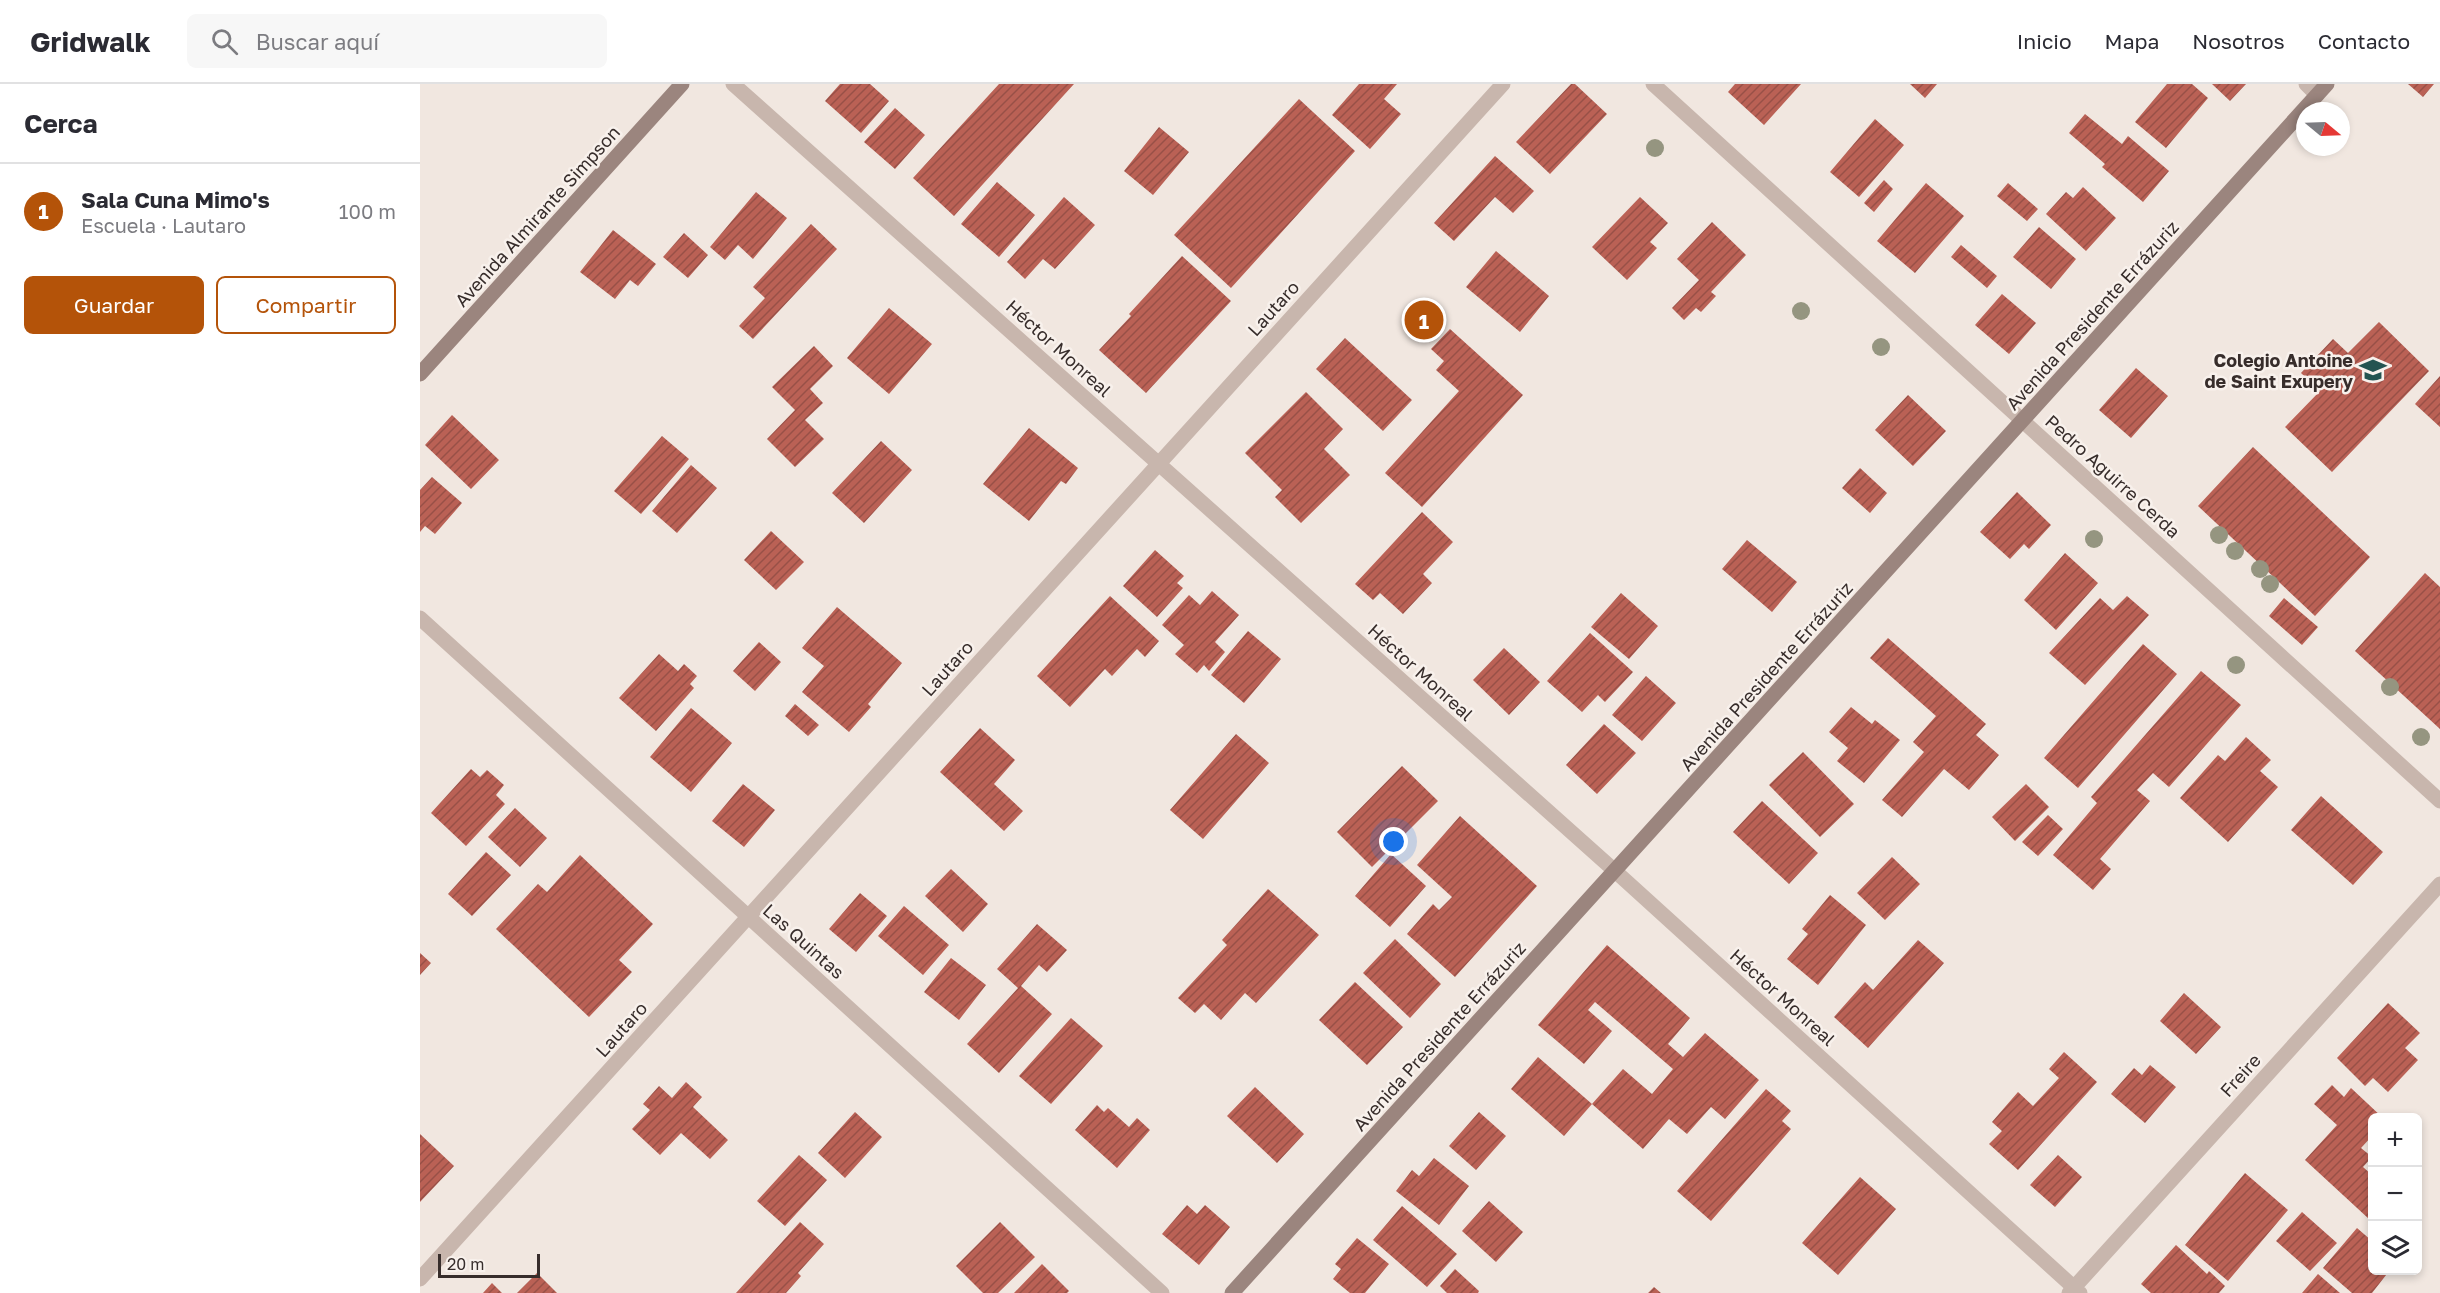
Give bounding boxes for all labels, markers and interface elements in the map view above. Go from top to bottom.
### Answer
search box [187,14,607,68]
text: Gridwalk [30,25,151,58]
icon: search [208,25,241,58]
text: Buscar aquí [256,28,379,55]
text: Inicio [2017,28,2072,54]
text: Mapa [2105,28,2159,54]
text: Nosotros [2192,28,2285,54]
text: Contacto [2318,28,2410,54]
north arrow [2296,102,2350,156]
text: Cerca [24,108,98,139]
street label: Avenida Almirante Simpson [450,121,624,311]
text: Sala Cuna Mimo's [81,186,270,213]
text: 1 [38,199,49,223]
text: 100 m [339,199,396,223]
text: Escuela · Lautaro [81,213,246,237]
street label: Avenida Presidente Errázuriz [2001,216,2183,414]
button: Guardar [24,276,204,334]
button: Compartir [216,276,396,334]
street label: Lautaro [1243,276,1303,340]
street label: Héctor Monreal [1002,295,1116,401]
pin: 1 [1404,298,1444,342]
place label: Colegio Antoine de Saint Exupery [2204,349,2353,392]
school or university icon: Colegio Antoine de Saint Exupery [2358,355,2388,385]
street label: Pedro Aguirre Cerda [2041,410,2185,542]
street label: Avenida Presidente Errázuriz [1675,577,1857,775]
street label: Héctor Monreal [1364,619,1478,725]
street label: Lautaro [917,636,977,700]
your location [1379,827,1408,856]
street label: Las Quintas [759,899,849,983]
street label: Avenida Presidente Errázuriz [1348,937,1530,1135]
street label: Héctor Monreal [1726,944,1840,1050]
street label: Lautaro [591,997,651,1061]
street label: Freire [2215,1049,2265,1101]
map controls [2368,1113,2422,1275]
button: + [2368,1113,2422,1167]
button: − [2368,1167,2422,1221]
button: layers [2368,1221,2422,1275]
scale bar [438,1251,540,1278]
text: 20 m [447,1254,484,1274]

